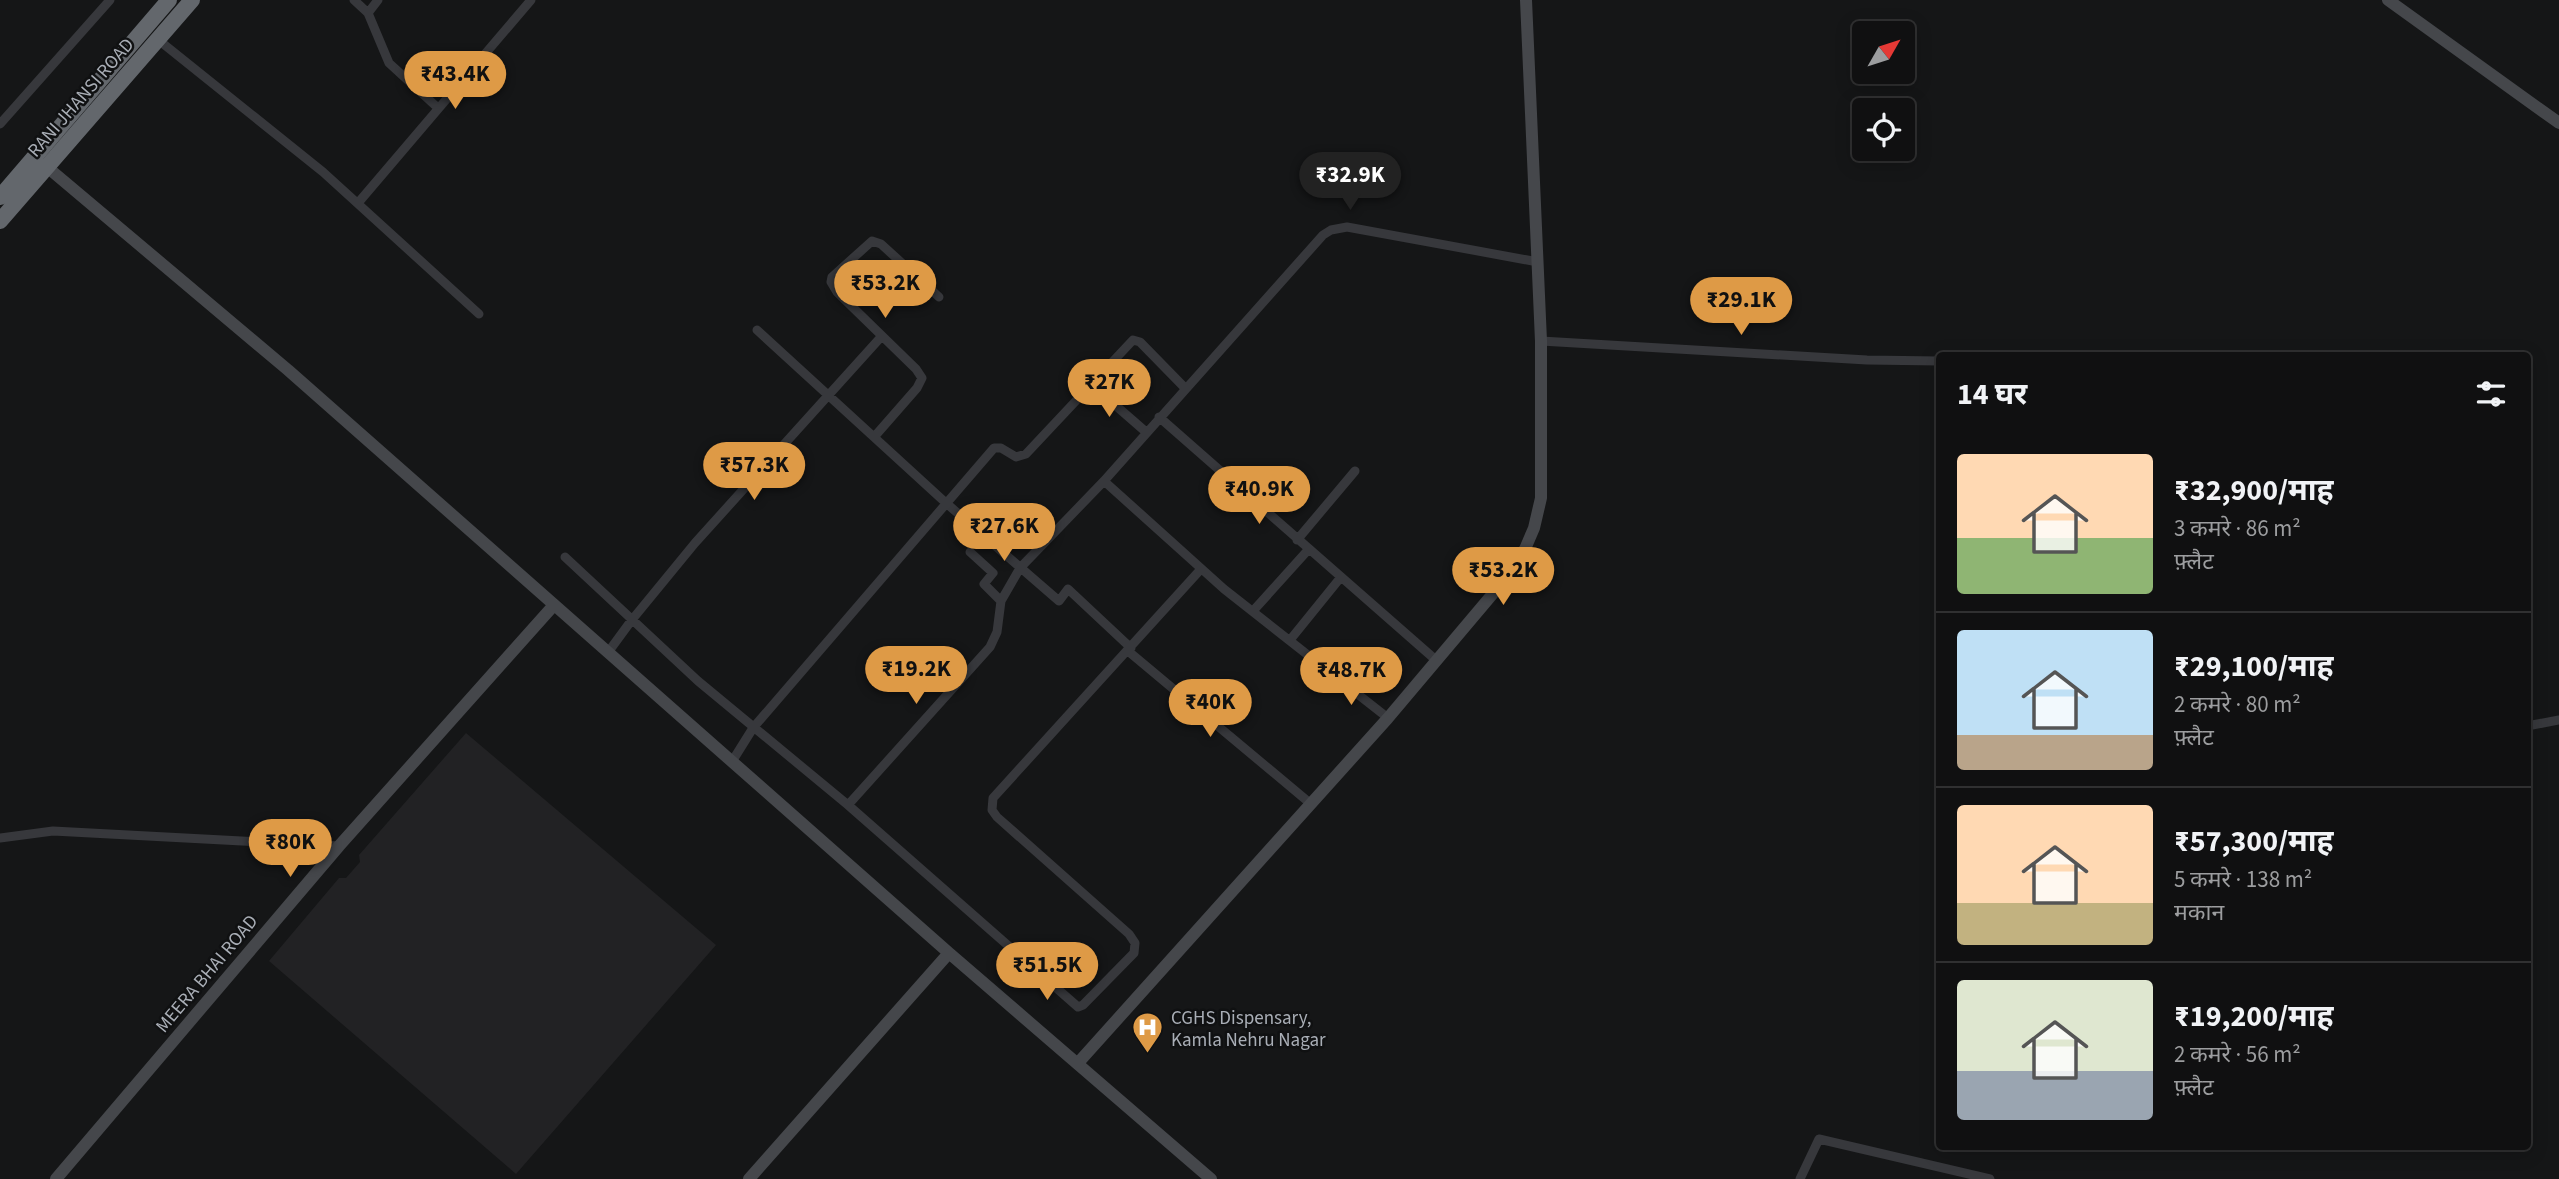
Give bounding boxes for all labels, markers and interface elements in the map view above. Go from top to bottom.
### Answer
north arrow [1852,21,1914,84]
map controls [1852,21,1915,161]
street label: RANI JHANSI ROAD [22,32,141,164]
pin: ₹43.4K [398,52,512,111]
text: ₹43.4K [420,57,490,90]
button: locate [1852,98,1915,161]
pin: ₹32.9K [1293,152,1407,212]
text: ₹32.9K [1315,158,1385,191]
pin: ₹53.2K [828,260,942,320]
text: ₹53.2K [850,266,920,299]
pin: ₹29.1K [1684,278,1798,337]
text: ₹29.1K [1706,283,1776,316]
pin: ₹27K [1068,360,1150,419]
text: ₹27K [1084,365,1134,398]
text: 14 घर [1957,373,2027,416]
icon: filters [2472,375,2510,413]
pin: ₹57.3K [697,442,811,502]
text: ₹57.3K [719,448,789,481]
pin: ₹40.9K [1202,466,1316,526]
text: ₹32,900/माह [2174,469,2334,512]
text: ₹40.9K [1224,472,1294,505]
icon: home [2013,482,2097,566]
pin: ₹27.6K [947,504,1061,563]
text: ₹27.6K [969,509,1039,542]
text: 3 कमरे · 86 m² [2174,512,2301,545]
text: फ़्लैट [2174,545,2214,578]
pin: ₹53.2K [1446,548,1560,607]
text: ₹53.2K [1468,553,1538,586]
text: ₹29,100/माह [2174,645,2334,688]
pin: ₹19.2K [859,646,973,706]
pin: ₹48.7K [1294,648,1408,707]
text: ₹19.2K [881,652,951,685]
text: ₹48.7K [1316,653,1386,686]
icon: home [2013,658,2097,742]
pin: ₹40K [1169,680,1251,739]
text: ₹40K [1185,685,1235,718]
text: 2 कमरे · 80 m² [2174,688,2301,721]
text: फ़्लैट [2174,721,2214,754]
pin: ₹80K [249,820,331,879]
text: ₹57,300/माह [2174,820,2334,863]
text: ₹80K [265,825,315,858]
icon: home [2013,833,2097,917]
text: 5 कमरे · 138 m² [2174,863,2312,896]
text: मकान [2174,896,2224,929]
street label: MEERA BHAI ROAD [150,909,265,1039]
pin: ₹51.5K [990,942,1104,1002]
text: ₹51.5K [1012,948,1082,981]
text: ₹19,200/माह [2174,995,2334,1038]
place label: CGHS Dispensary, Kamla Nehru Nagar [1171,1005,1326,1054]
icon: home [2013,1008,2097,1092]
hospital icon: CGHS Dispensary, Kamla Nehru Nagar [1131,1011,1165,1055]
text: 2 कमरे · 56 m² [2174,1038,2301,1071]
text: फ़्लैट [2174,1071,2214,1104]

